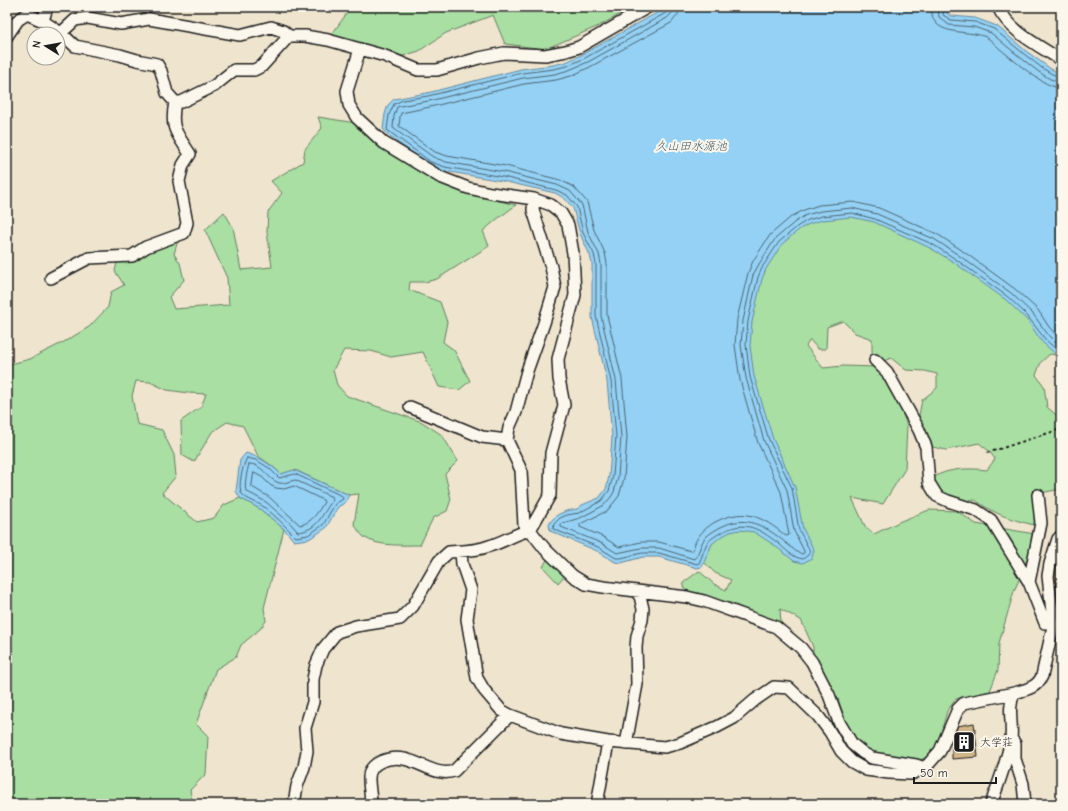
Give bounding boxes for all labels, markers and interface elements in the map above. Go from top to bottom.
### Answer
north arrow [26,26,66,66]
text: N [30,39,44,49]
water label: 久山田水源池 [655,139,728,153]
building icon: 大学荘 [951,729,977,755]
place label: 大学荘 [980,736,1013,749]
scale bar [914,759,996,785]
text: 50 m [920,766,948,780]

